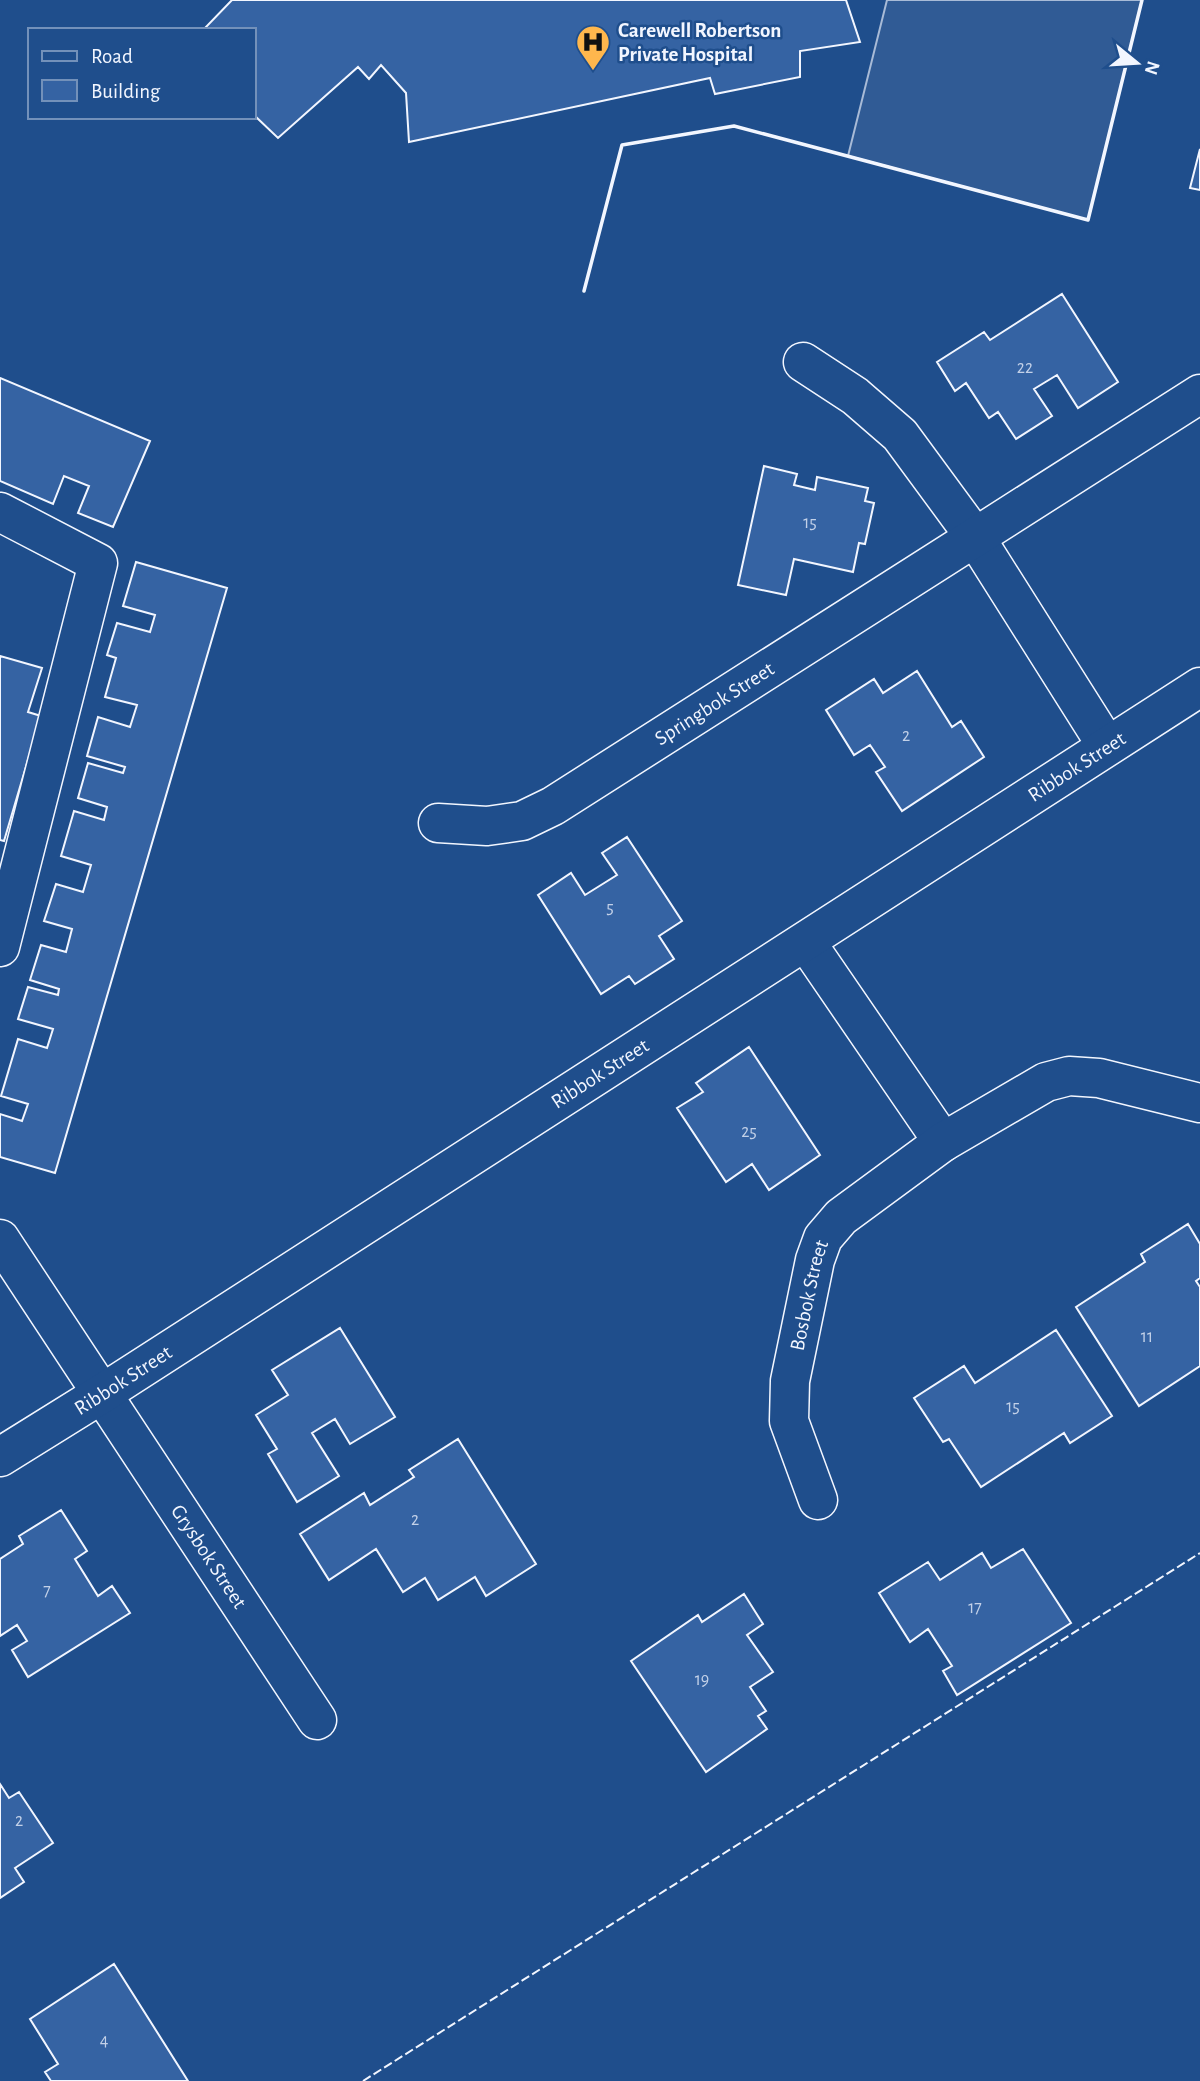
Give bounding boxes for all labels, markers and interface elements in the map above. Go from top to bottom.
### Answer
place label: Carewell Robertson Private Hospital [618,20,781,65]
hospital icon: Carewell Robertson Private Hospital [574,23,612,72]
legend [28,28,256,119]
north arrow [1102,28,1172,98]
text: Road [91,46,133,67]
text: N [1141,59,1163,77]
text: Building [91,81,161,102]
house number: 22 [1017,359,1033,377]
house number: 15 [803,514,817,532]
street label: Springbok Street [651,658,778,749]
house number: 2 [902,727,910,745]
street label: Ribbok Street [1024,727,1129,805]
house number: 5 [606,899,614,917]
street label: Ribbok Street [547,1034,652,1112]
house number: 25 [741,1123,757,1141]
street label: Bosbok Street [786,1237,832,1352]
house number: 11 [1141,1328,1153,1346]
street label: Ribbok Street [70,1341,176,1419]
house number: 15 [1006,1398,1020,1416]
street label: Grysbok Street [167,1501,251,1612]
house number: 2 [411,1511,419,1529]
house number: 7 [43,1582,51,1600]
house number: 17 [968,1599,982,1617]
house number: 19 [695,1671,709,1689]
house number: 2 [15,1812,23,1830]
house number: 4 [100,2032,109,2050]

